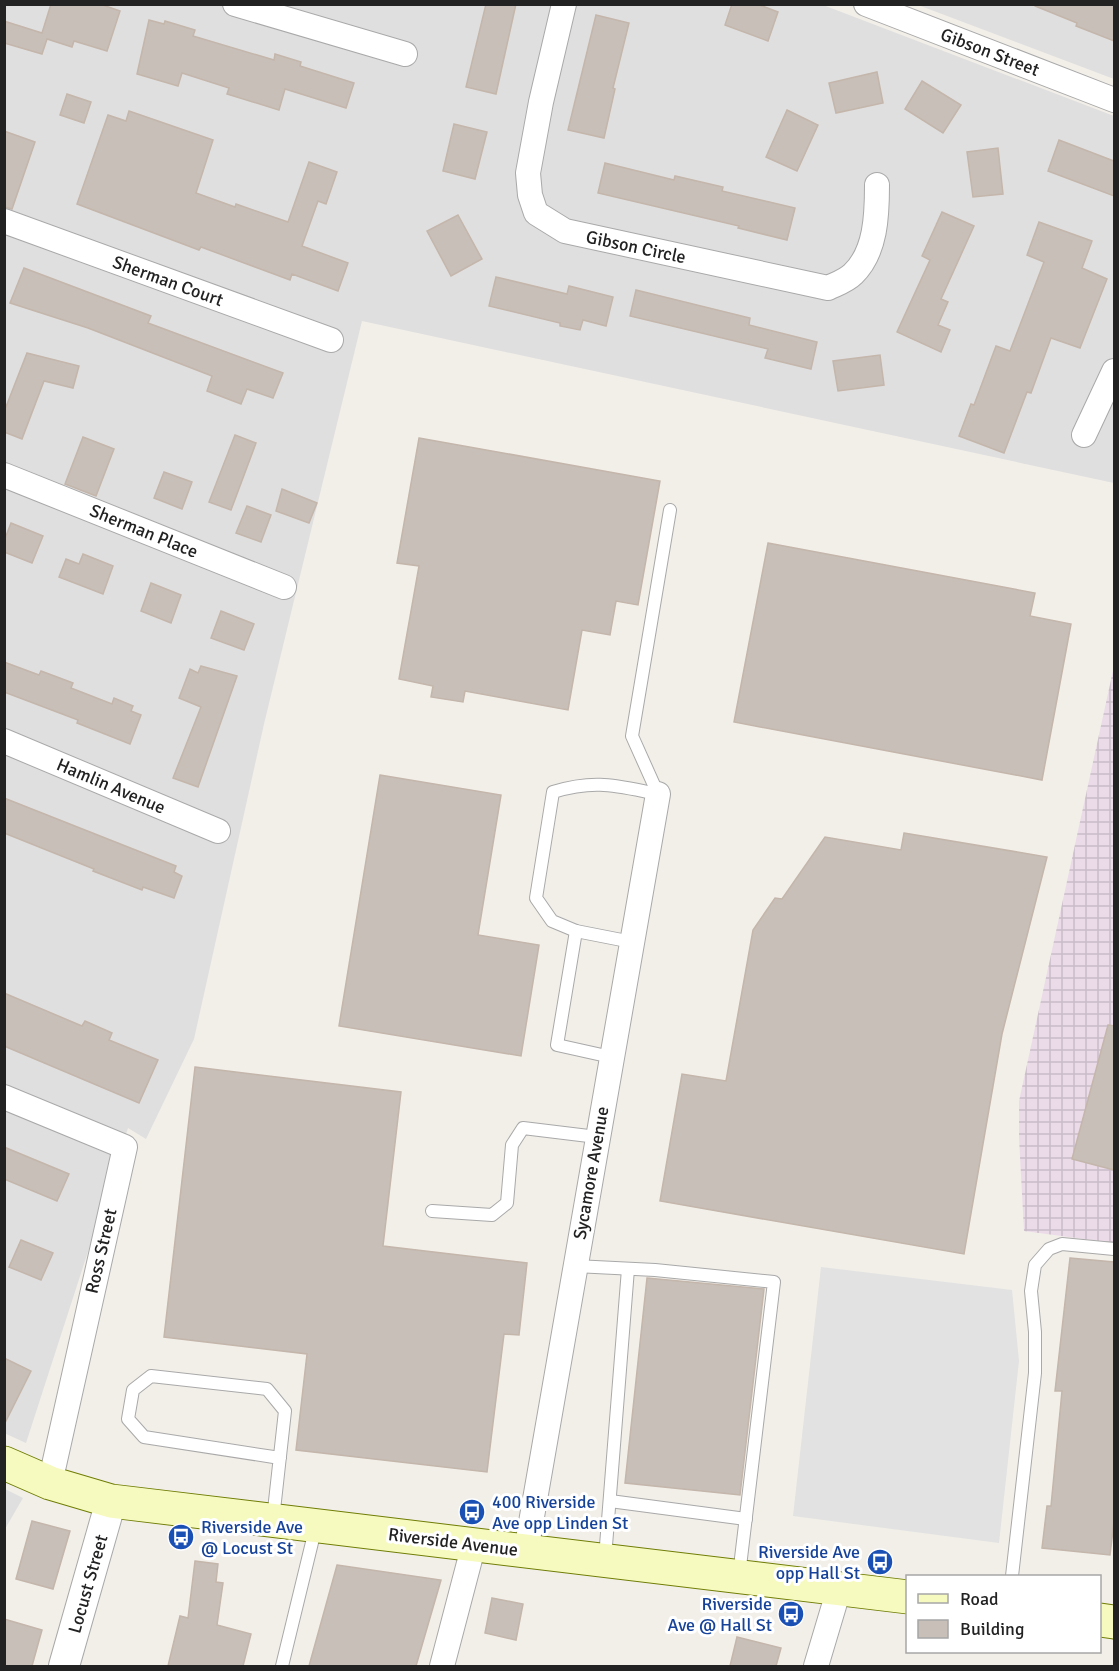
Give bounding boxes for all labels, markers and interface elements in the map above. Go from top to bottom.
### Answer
street label: Gibson Street [938,23,1042,81]
street label: Gibson Circle [584,226,688,268]
street label: Sherman Court [110,251,226,311]
street label: Sherman Place [87,499,201,563]
street label: Hamlin Avenue [53,753,169,819]
street label: Sycamore Avenue [568,1105,614,1241]
street label: Ross Street [81,1206,121,1296]
place label: 400 Riverside Ave opp Linden St [492,1491,628,1534]
bus stop icon: 400 Riverside Ave opp Linden St [457,1497,487,1527]
place label: Riverside Ave @ Locust St [201,1516,303,1559]
bus stop icon: Riverside Ave @ Locust St [166,1522,196,1552]
street label: Riverside Avenue [387,1523,519,1561]
street label: Locust Street [63,1532,113,1636]
place label: Riverside Ave opp Hall St [758,1541,860,1584]
bus stop icon: Riverside Ave opp Hall St [865,1547,895,1577]
legend [906,1575,1101,1653]
text: Road [960,1588,999,1610]
place label: Riverside Ave @ Hall St [667,1593,772,1636]
bus stop icon: Riverside Ave @ Hall St [776,1599,806,1629]
text: Building [960,1618,1024,1640]

